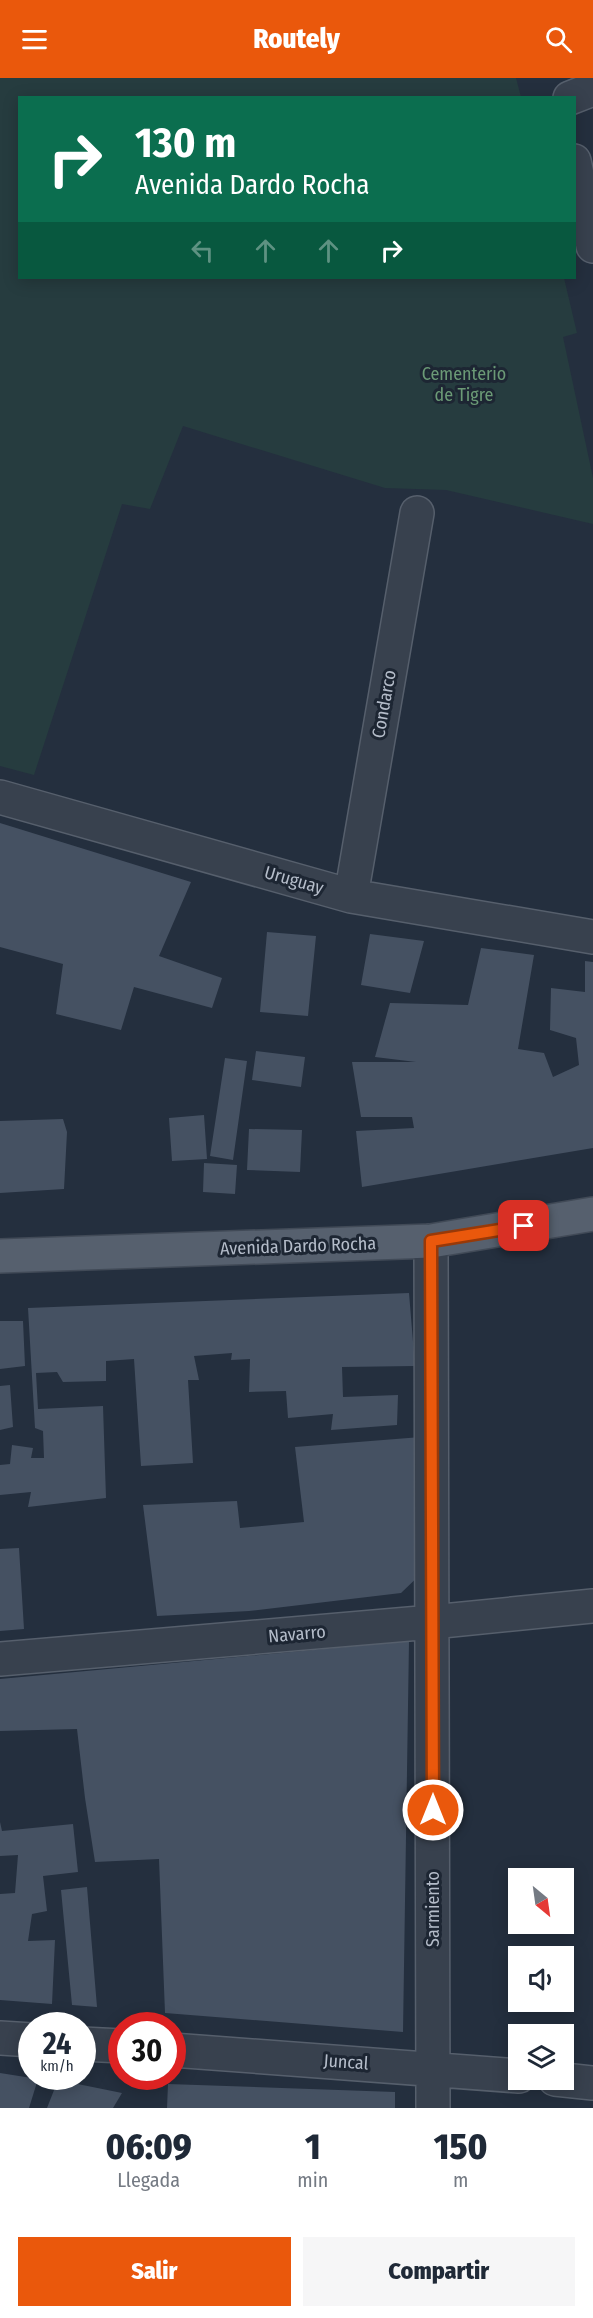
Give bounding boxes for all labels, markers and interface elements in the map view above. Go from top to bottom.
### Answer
icon: menu [18,23,51,56]
text: Routely [253,23,340,55]
icon: search [542,23,575,56]
text: 130 m [135,118,236,168]
icon: right [36,120,114,198]
text: Avenida Dardo Rocha [135,169,369,201]
icon: left [186,234,219,267]
icon: ahead [249,234,282,267]
icon: ahead [312,234,345,267]
icon: right [375,234,408,267]
park label: Cementerio de Tigre [422,363,506,406]
street label: Condarco [367,668,401,740]
street label: Uruguay [262,861,326,899]
pin [498,1200,549,1251]
icon: arrive [507,1209,540,1242]
street label: Avenida Dardo Rocha [220,1232,377,1260]
street label: Navarro [267,1621,327,1647]
position arrow [401,1778,465,1842]
north arrow [508,1868,574,1934]
map controls [508,1868,574,2090]
street label: Sarmiento [422,1871,444,1947]
button: sound [508,1946,574,2012]
speed limit sign: 30 [108,2012,186,2090]
button: layers [508,2024,574,2090]
text: 24 [43,2026,71,2062]
street label: Juncal [323,2049,369,2075]
text: km/h [40,2057,74,2075]
text: 06:09 [106,2125,192,2169]
text: 1 [305,2125,321,2169]
text: 150 [434,2125,487,2169]
text: Llegada [117,2168,180,2192]
text: min [297,2168,328,2192]
text: m [453,2168,468,2192]
button: Salir [18,2237,291,2306]
button: Compartir [303,2237,575,2306]

